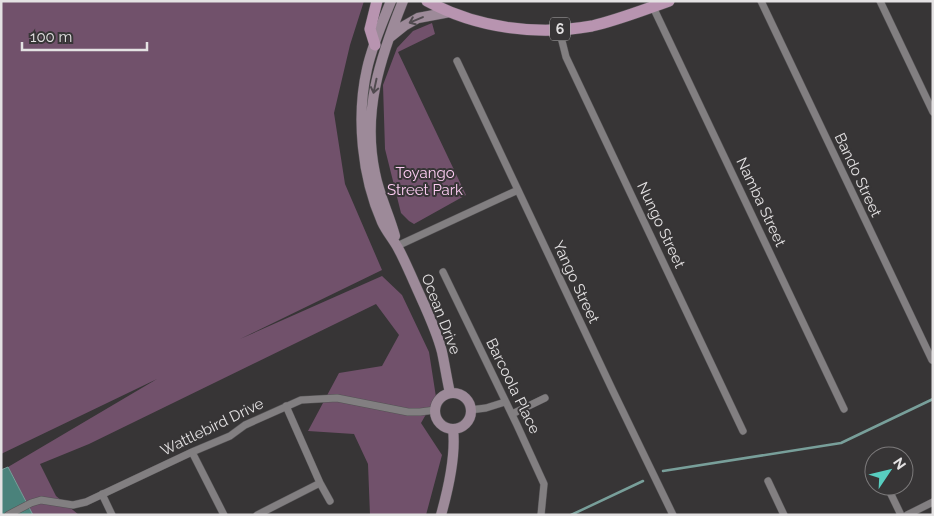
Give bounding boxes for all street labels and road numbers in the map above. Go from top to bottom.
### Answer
road number: 6 [550,18,570,40]
street label: Bando Street [831,130,885,220]
street label: Namba Street [732,155,790,249]
street label: Nungo Street [633,179,689,271]
street label: Yango Street [549,238,603,326]
street label: Ocean Drive [417,271,465,357]
street label: Barcoola Place [482,335,544,437]
street label: Wattlebird Drive [158,394,267,460]

